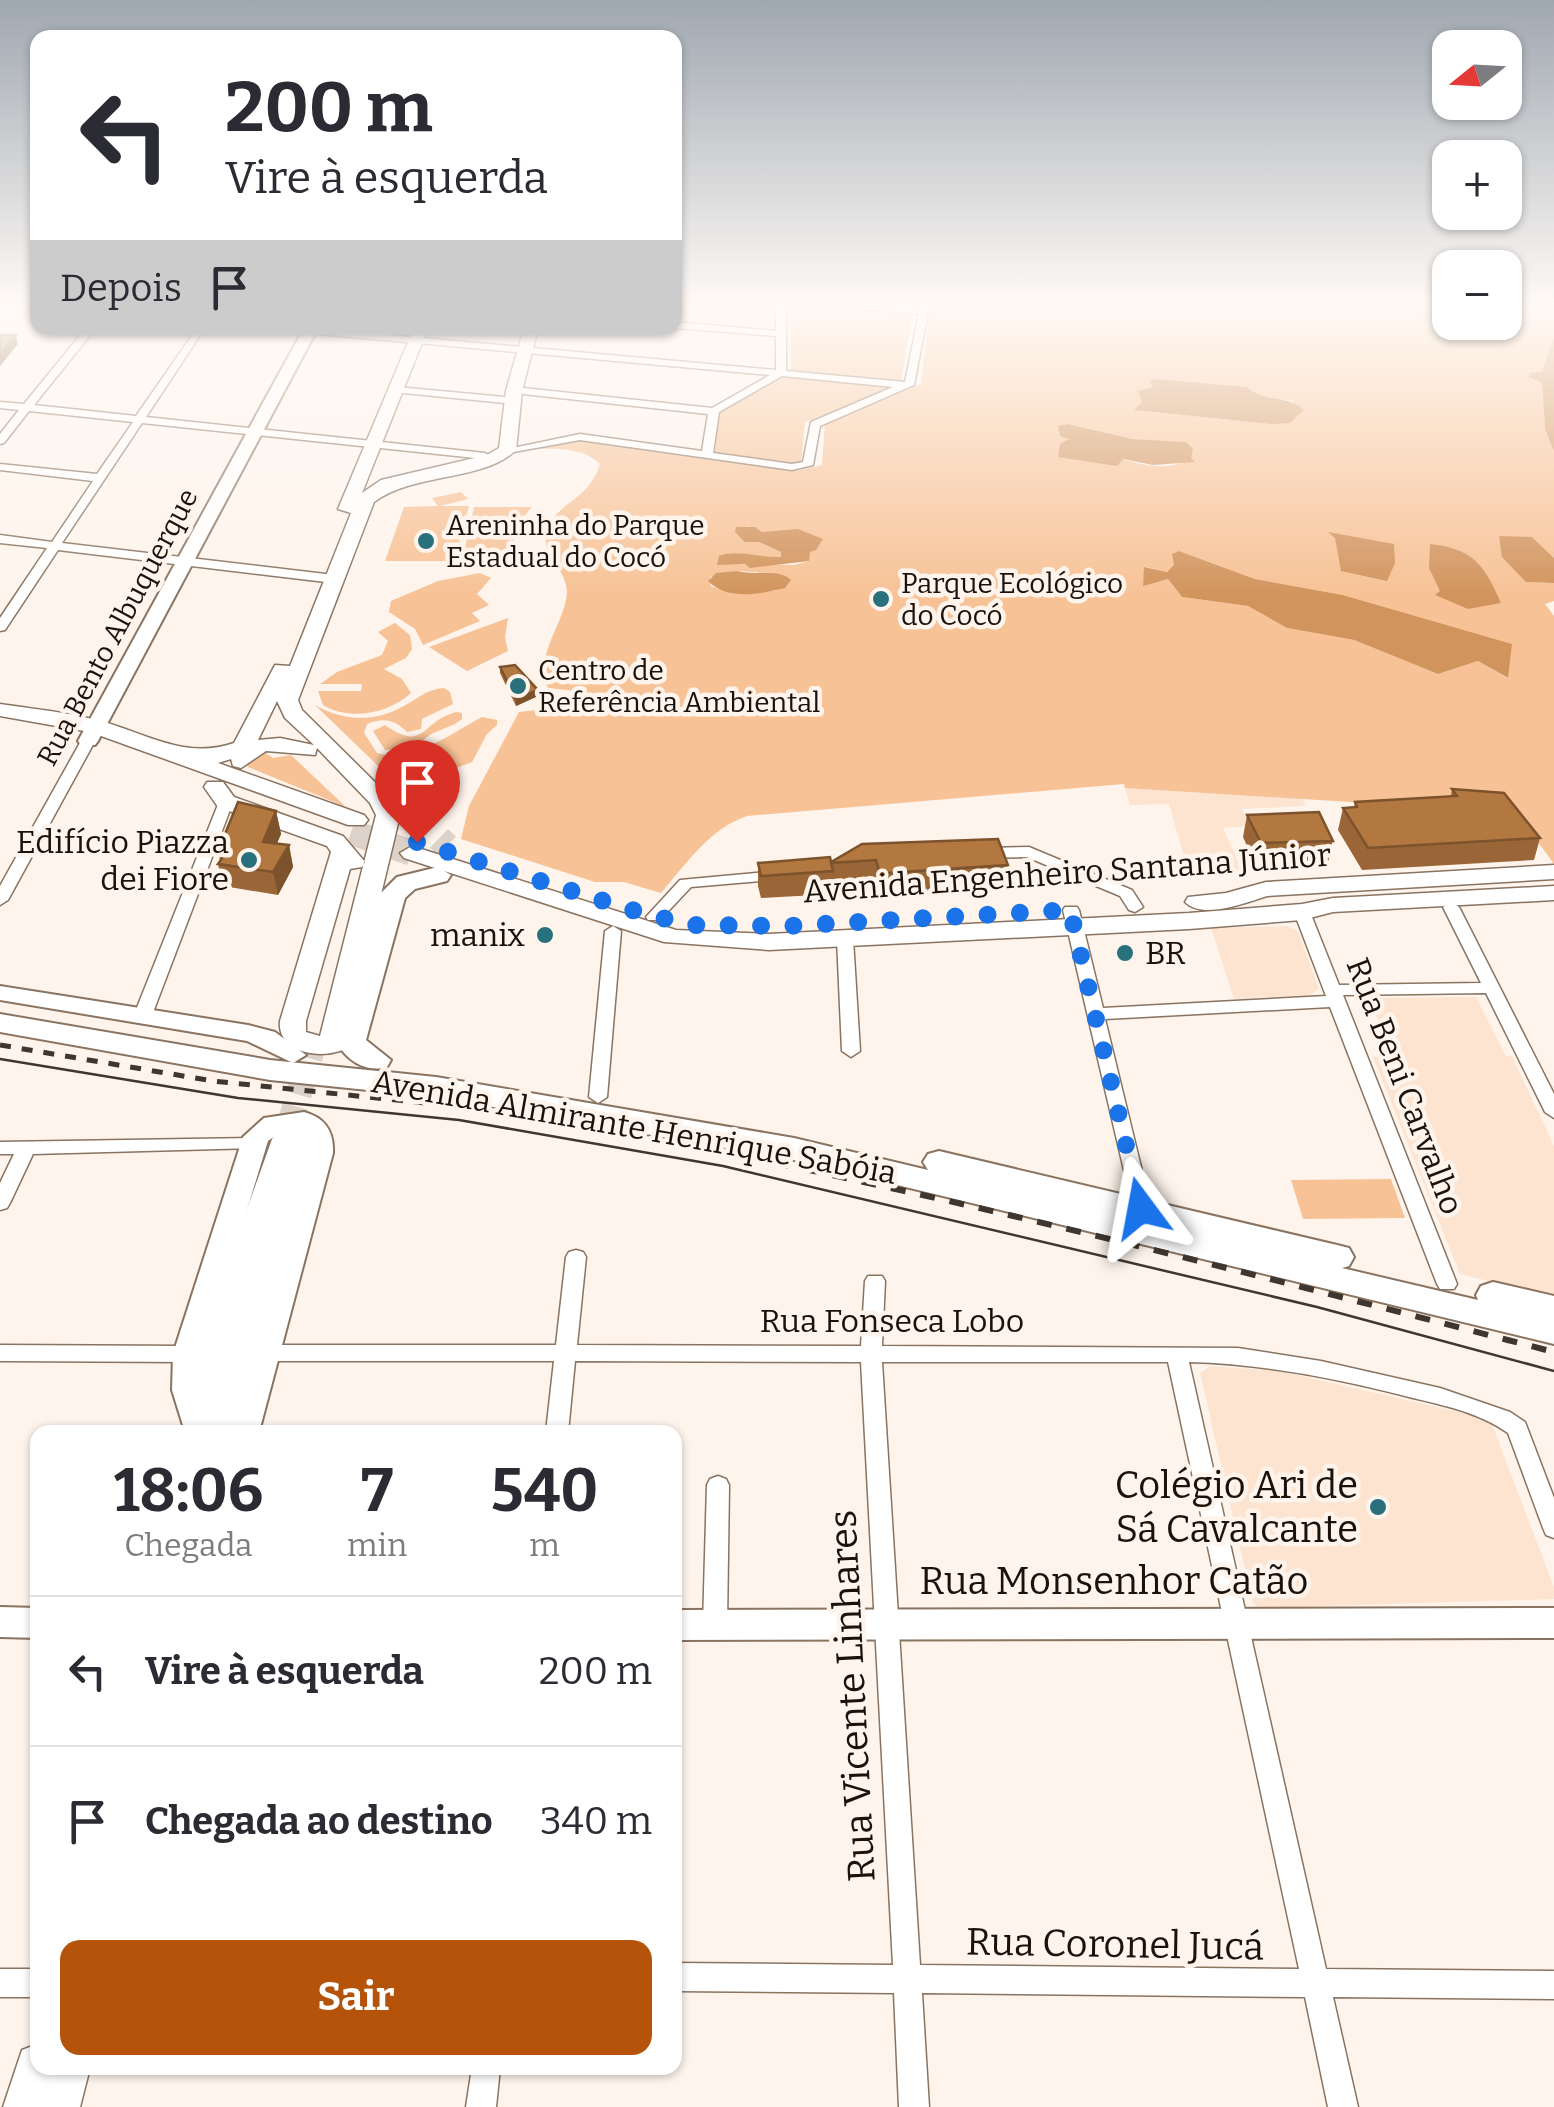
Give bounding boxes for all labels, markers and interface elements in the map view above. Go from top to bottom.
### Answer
north arrow [1432,30,1522,120]
map controls [1432,30,1522,340]
text: 200 m [225,66,433,150]
icon: left [60,70,190,200]
button: + [1432,140,1522,230]
text: Vire à esquerda [225,151,548,205]
button: − [1432,250,1522,340]
icon: arrive [202,260,257,315]
text: Depois [60,265,182,311]
street label: Rua Bento Albuquerque [30,483,205,771]
place label: Areninha do Parque Estadual do Cocó [446,509,705,574]
marker: Areninha do Parque Estadual do Cocó [415,530,437,552]
place label: Parque Ecológico do Cocó [901,567,1123,632]
marker: Parque Ecológico do Cocó [870,588,892,610]
place label: Centro de Referência Ambiental [538,654,820,719]
marker: Centro de Referência Ambiental [507,675,529,697]
pin [375,740,460,843]
icon: arrive [390,755,445,810]
place label: Edifício Piazza dei Fiore [16,823,229,898]
street label: Avenida Engenheiro Santana Júnior [802,836,1332,910]
marker: Edifício Piazza dei Fiore [238,849,260,871]
place label: manix [430,916,525,954]
marker: manix [534,924,556,946]
place label: BR [1145,934,1186,972]
marker: BR [1114,942,1136,964]
street label: Rua Beni Carvalho [1339,953,1471,1219]
street label: Avenida Almirante Henrique Sabóia [369,1062,899,1192]
position arrow [1089,1156,1193,1260]
street label: Rua Fonseca Lobo [760,1302,1024,1340]
text: 18:06 [114,1455,263,1527]
text: 7 [361,1455,393,1527]
text: 540 [491,1455,598,1527]
place label: Colégio Ari de Sá Cavalcante [1115,1462,1358,1552]
marker: Colégio Ari de Sá Cavalcante [1367,1496,1389,1518]
street label: Rua Vicente Linhares [819,1509,885,1883]
text: Chegada [124,1526,253,1564]
text: min [347,1526,407,1564]
text: m [529,1526,560,1564]
street label: Rua Monsenhor Catão [920,1558,1308,1604]
icon: left [60,1644,115,1699]
text: Vire à esquerda [145,1648,424,1694]
text: 200 m [539,1648,652,1694]
icon: arrive [60,1794,115,1849]
text: Chegada ao destino [145,1798,493,1844]
text: 340 m [540,1798,652,1844]
street label: Rua Coronel Jucá [966,1918,1265,1970]
button: Sair [60,1940,652,2055]

